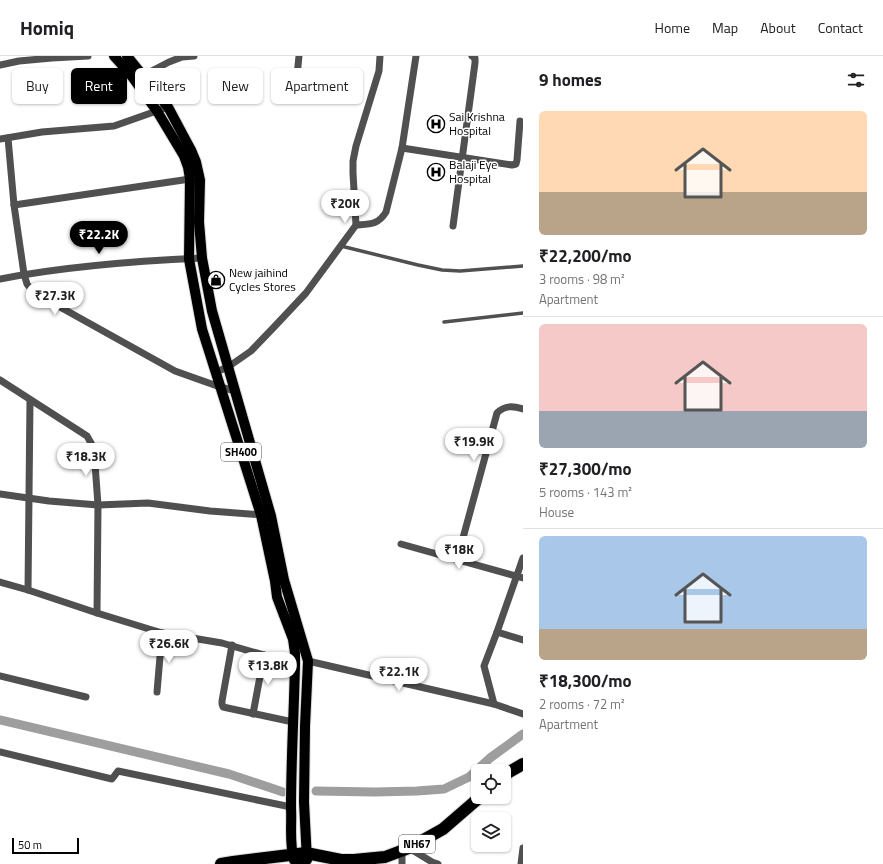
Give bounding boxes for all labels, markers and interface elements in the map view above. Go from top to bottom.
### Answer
text: Homiq [20,13,74,42]
text: Home [655,17,690,38]
text: Map [712,17,738,38]
text: About [760,17,796,38]
text: Contact [818,17,863,38]
text: 9 homes [539,67,602,93]
chip: Buy [12,68,63,104]
chip: Rent [71,68,127,104]
chip: Filters [135,68,200,104]
chip: New [208,68,263,104]
chip: Apartment [271,68,363,104]
icon: filters [845,69,867,91]
place label: Sai Krishna Hospital [449,107,505,140]
hospital icon: Sai Krishna Hospital [426,114,446,134]
icon: home [667,137,739,209]
place label: Balaji Eye Hospital [449,155,497,188]
hospital icon: Balaji Eye Hospital [426,162,446,182]
pin: ₹20K [321,190,369,224]
text: ₹20K [330,193,360,213]
pin: ₹22.2K [66,221,132,255]
text: ₹22.2K [79,224,119,244]
text: ₹22,200/mo [539,243,632,269]
place label: New jaihind Cycles Stores [229,263,296,296]
text: 3 rooms · 98 m² [539,269,625,289]
shop icon: New jaihind Cycles Stores [206,270,226,290]
pin: ₹27.3K [22,282,88,316]
text: ₹27.3K [35,285,75,305]
text: Apartment [539,289,598,309]
icon: home [667,350,739,422]
pin: ₹19.9K [441,428,507,462]
text: ₹19.9K [454,431,494,451]
pin: ₹18.3K [53,443,119,477]
road number: SH400 [221,443,261,461]
text: ₹18.3K [66,446,106,466]
text: ₹27,300/mo [539,456,632,482]
text: 5 rooms · 143 m² [539,482,632,502]
text: House [539,502,574,522]
pin: ₹18K [435,536,483,570]
text: ₹18K [444,539,474,559]
icon: home [667,562,739,634]
pin: ₹26.6K [136,630,202,664]
text: ₹26.6K [149,633,189,653]
pin: ₹13.8K [235,652,301,686]
text: ₹13.8K [248,655,288,675]
pin: ₹22.1K [366,658,432,692]
text: ₹22.1K [379,661,419,681]
text: ₹18,300/mo [539,668,632,694]
text: 2 rooms · 72 m² [539,694,625,714]
text: Apartment [539,714,598,734]
map controls [471,764,511,852]
button: locate [471,764,511,804]
button: layers [471,812,511,852]
road number: NH67 [399,835,435,853]
scale bar [12,836,79,855]
text: 50 m [18,837,42,853]

